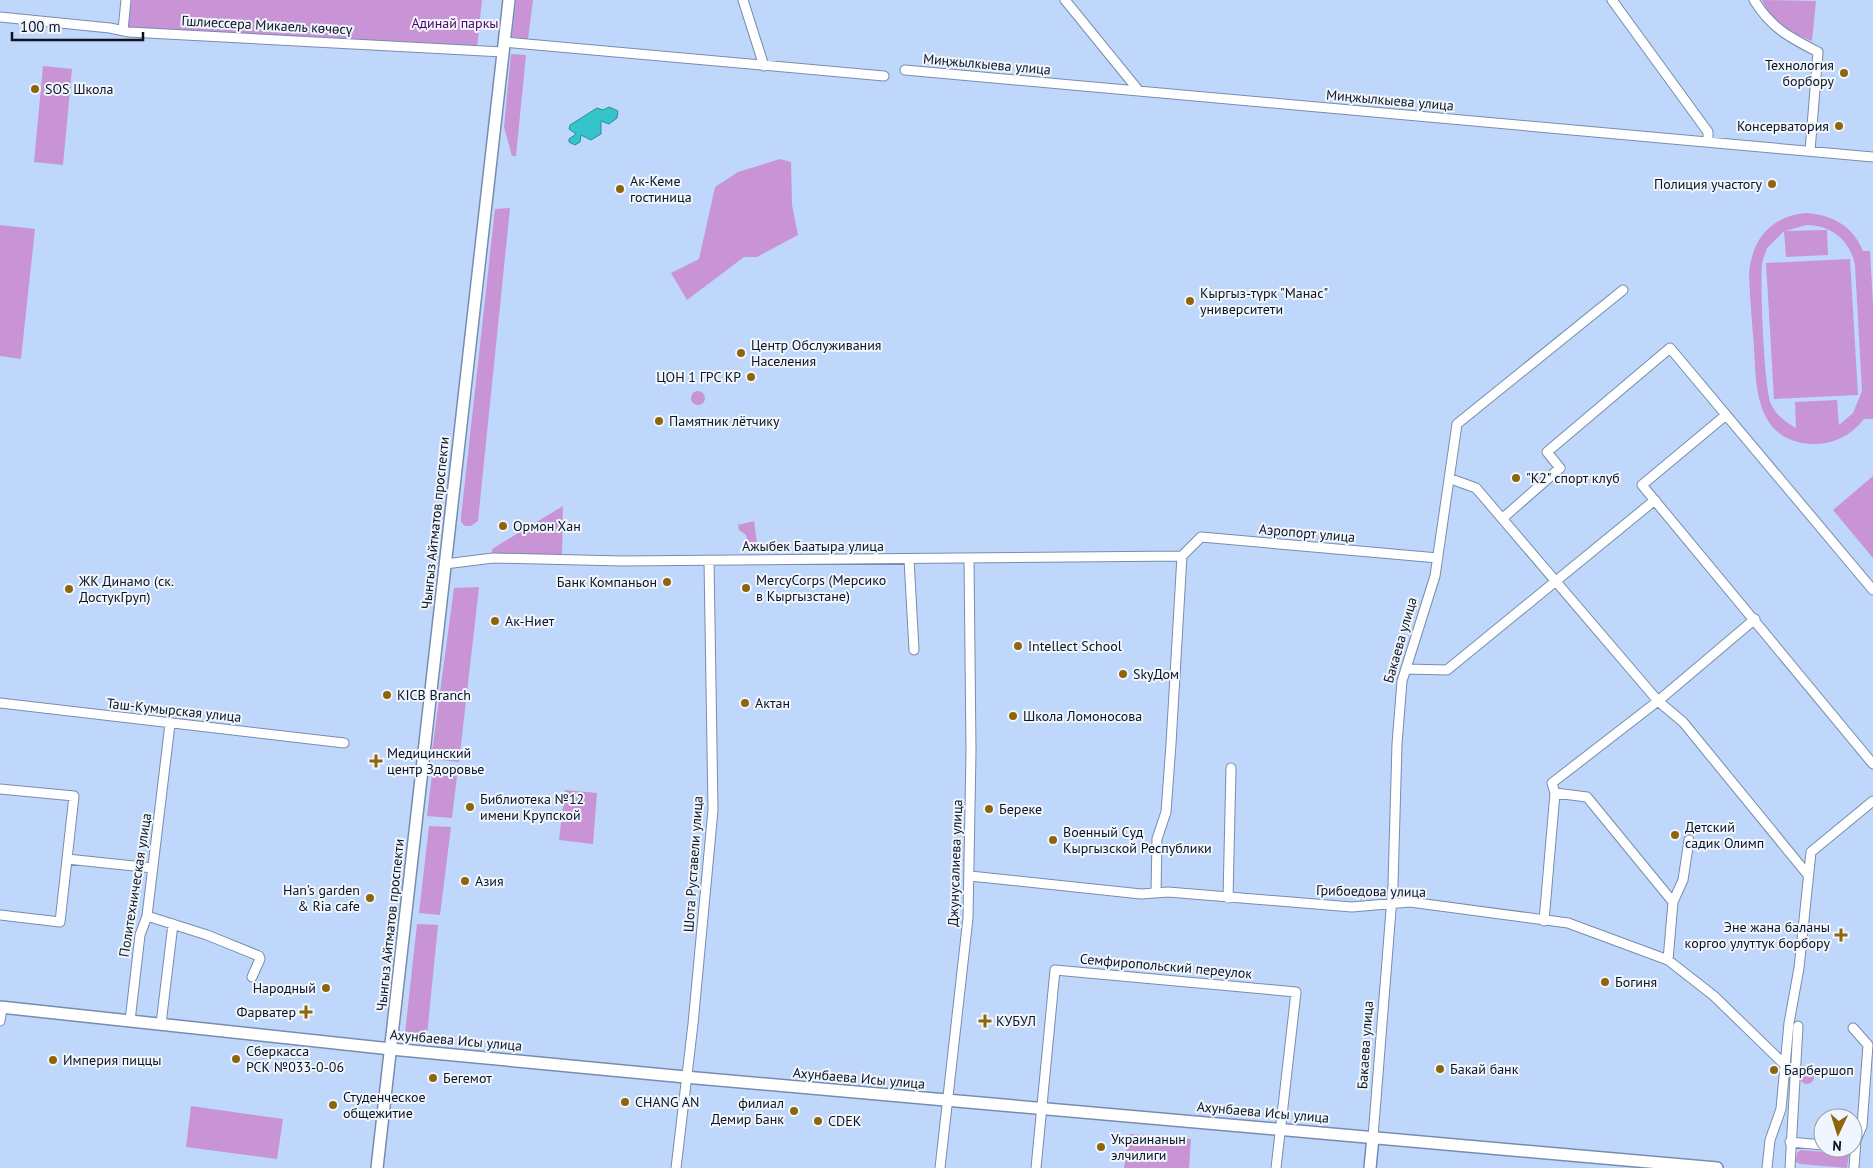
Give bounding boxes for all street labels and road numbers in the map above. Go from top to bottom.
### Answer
street label: Гшлиессера Микаель көчөсү [181,12,353,38]
street label: Миңжылкыева улица [922,49,1052,79]
street label: Миңжылкыева улица [1325,85,1455,115]
street label: Чынгыз Айтматов проспекти [417,436,453,610]
street label: Аэропорт улица [1258,520,1356,546]
street label: Ажыбек Баатыра улица [742,537,884,555]
street label: Бакаева улица [1379,595,1421,685]
street label: Таш-Кумырская улица [106,694,242,726]
street label: Шота Руставели улица [679,795,707,933]
street label: Джунусалиева улица [944,799,966,927]
street label: Политехническая улица [115,812,155,958]
street label: Чынгыз Айтматов проспекти [372,838,408,1012]
street label: Грибоедова улица [1316,881,1426,901]
street label: Семфиропольский переулок [1079,950,1253,983]
street label: Бакаева улица [1353,1000,1377,1090]
street label: Ахунбаева Исы улица [389,1025,523,1055]
street label: Ахунбаева Исы улица [792,1063,926,1093]
street label: Ахунбаева Исы улица [1196,1097,1330,1127]

